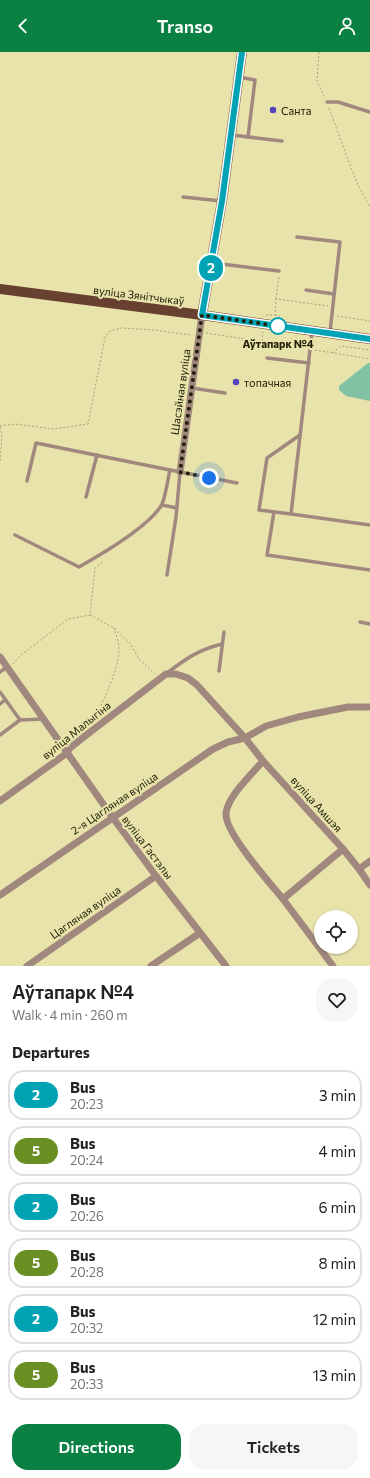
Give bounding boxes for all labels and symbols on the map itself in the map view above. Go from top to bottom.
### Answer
place label: Санта [281,104,311,117]
marker: Санта [268,105,278,115]
line badge: 2 [198,255,224,281]
street label: вуліца Зянітчыкаў [93,283,186,307]
marker: Аўтапарк №4 [269,317,287,335]
place label: Аўтапарк №4 [242,337,314,350]
street label: Шасэйная вуліца [168,348,192,436]
place label: топачная [244,376,291,389]
marker: топачная [231,377,241,387]
your location [199,468,219,488]
street label: вуліца Малыгіна [39,698,113,762]
street label: 2-я Цагляная вуліца [68,769,160,837]
street label: вуліца Амшэя [289,774,345,834]
street label: вуліца Гастэлы [120,813,176,881]
street label: Цагляная вуліца [47,883,123,941]

